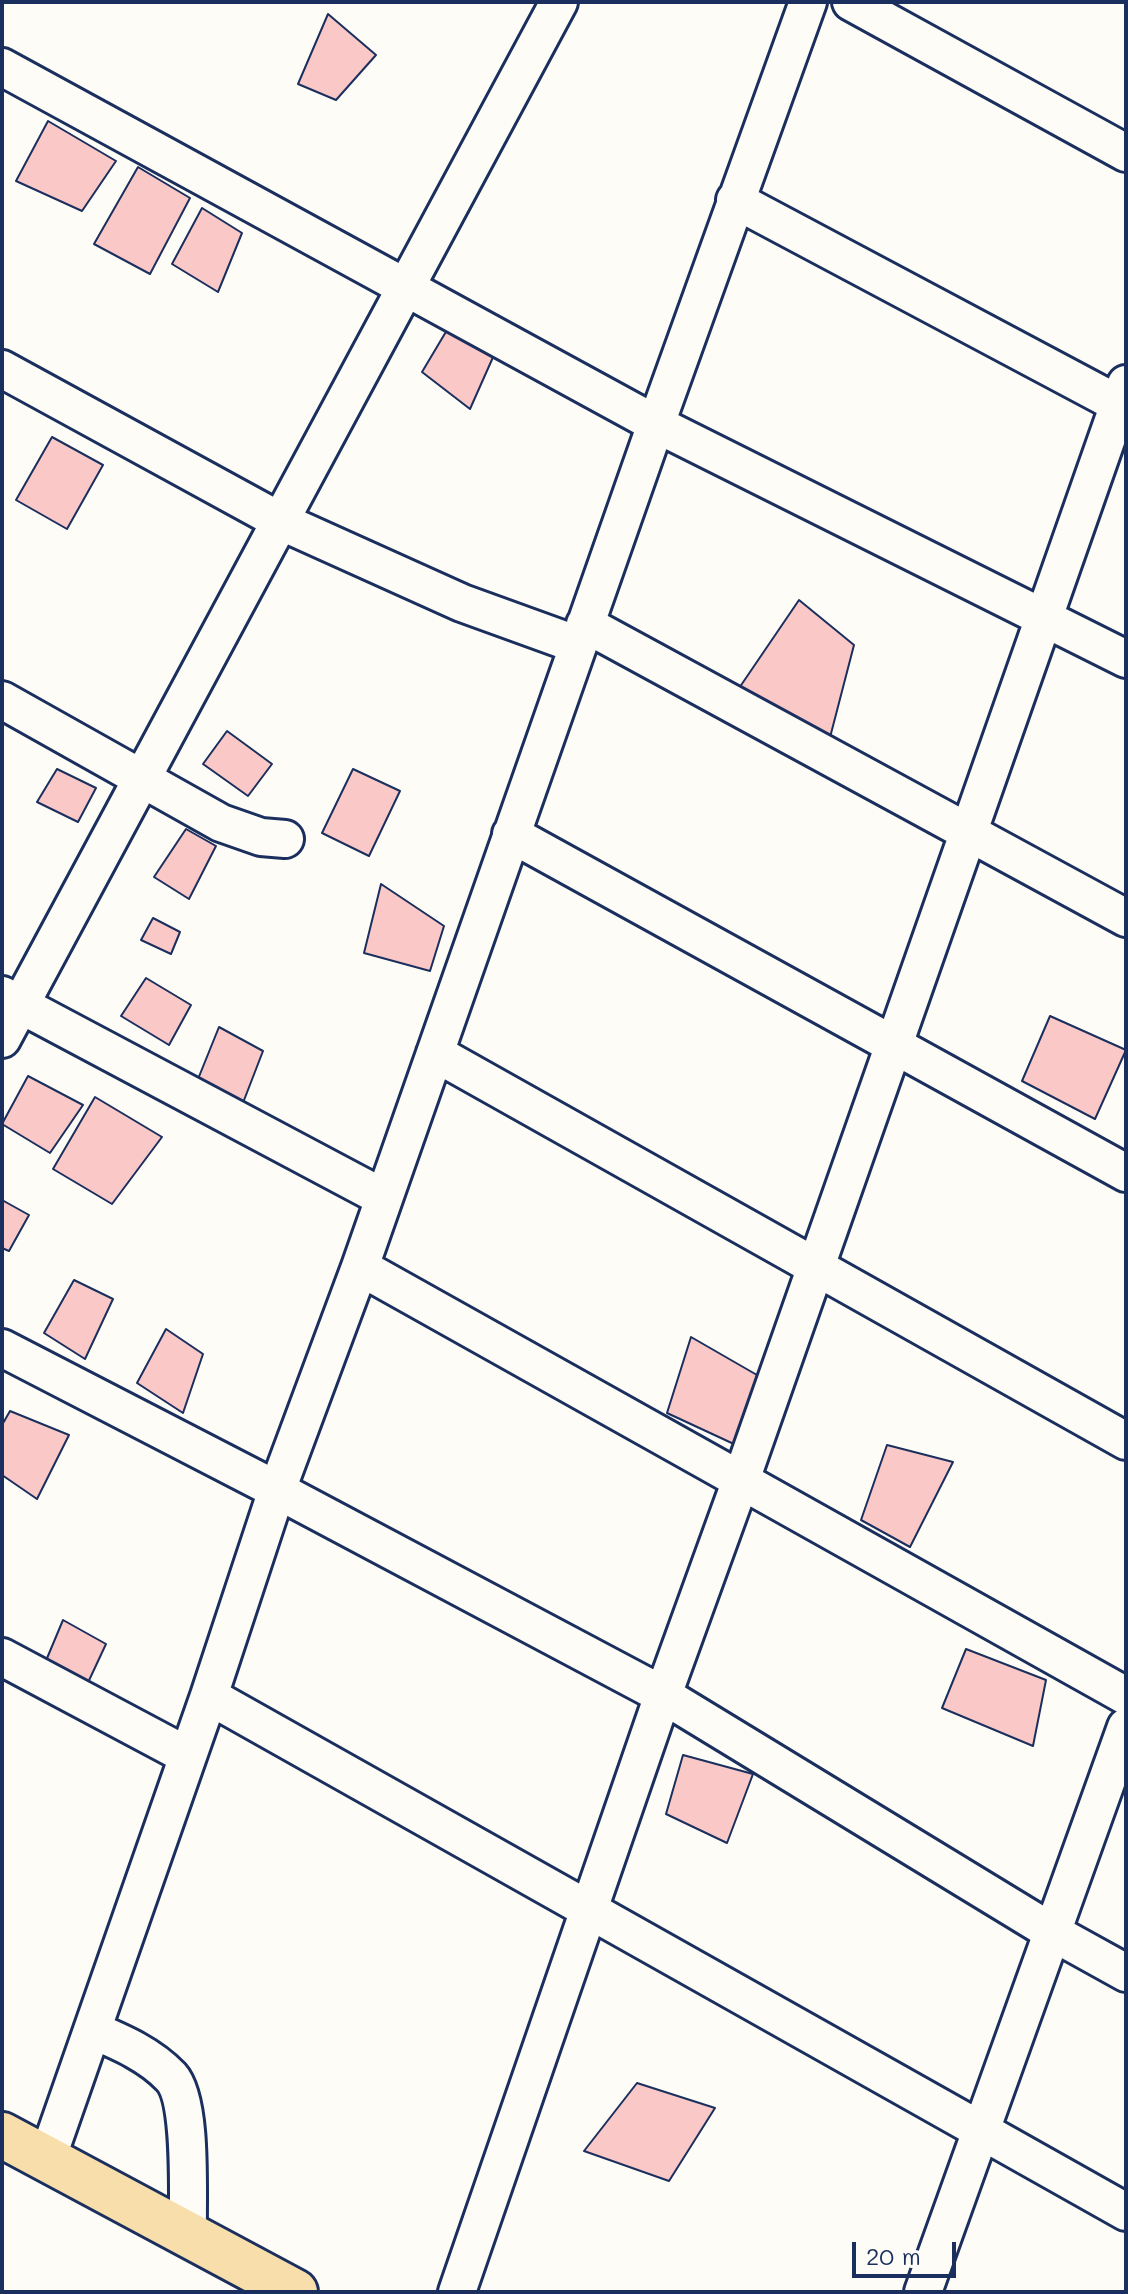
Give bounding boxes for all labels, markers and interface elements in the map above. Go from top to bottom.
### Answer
scale bar [856,2226,960,2276]
text: 20 m [866,2240,921,2271]

